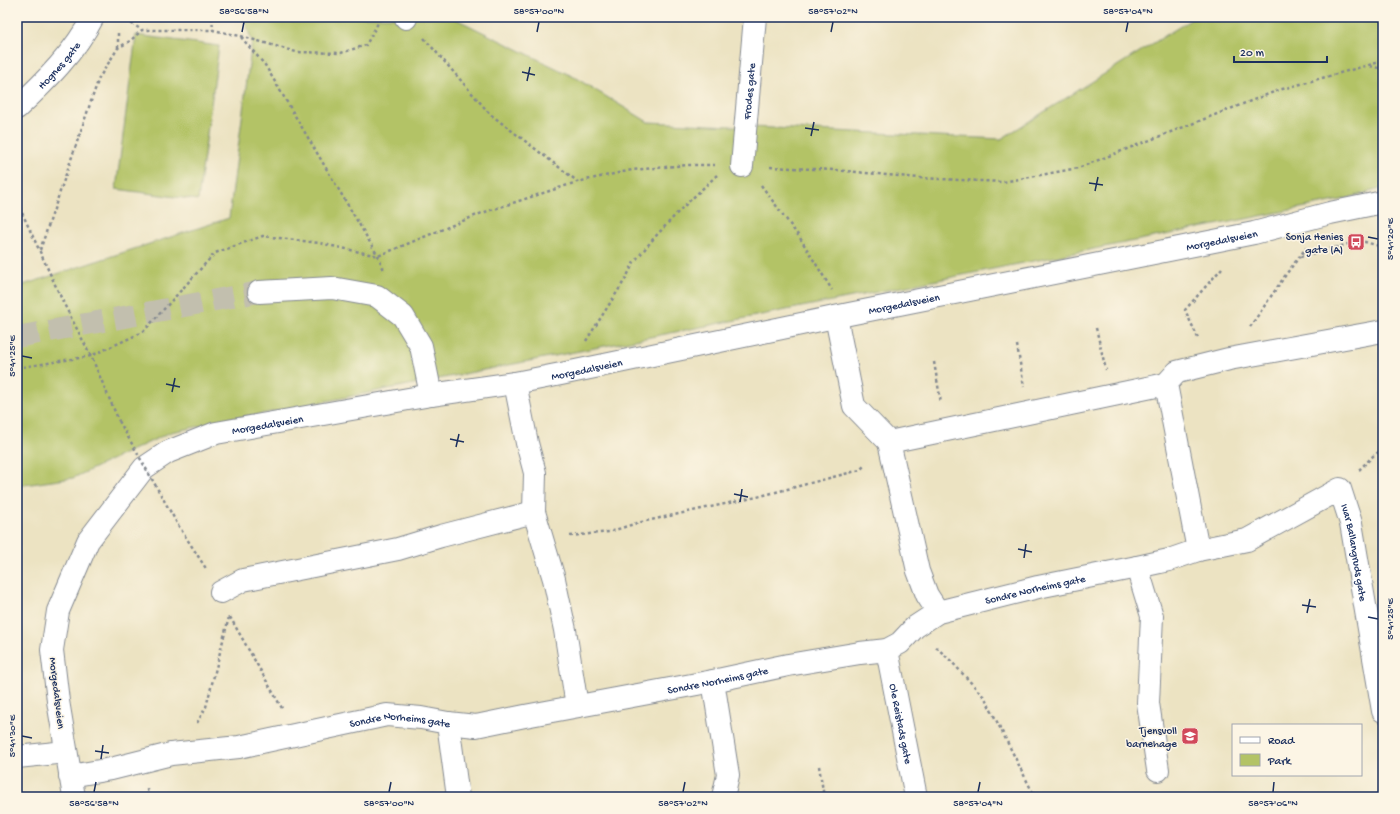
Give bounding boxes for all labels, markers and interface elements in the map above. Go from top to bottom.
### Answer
text: 58°56'58"N [219,6,269,18]
text: 58°57'00"N [514,6,565,18]
text: 58°57'02"N [808,6,858,18]
text: 58°57'04"N [1103,6,1153,18]
scale bar [1234,38,1327,64]
street label: Hognes gate [36,40,84,92]
text: 20 m [1240,47,1265,61]
street label: Frodes gate [742,62,759,121]
text: 5°41'20"E [1385,217,1397,260]
street label: Morgedalsveien [1185,228,1260,254]
place label: Sonja Henies gate (A) [1286,232,1344,257]
bus stop icon: Sonja Henies gate (A) [1346,232,1366,252]
street label: Morgedalsveien [868,292,942,318]
text: 5°41'25"E [7,334,19,377]
street label: Morgedalsveien [551,357,624,384]
street label: Morgedalsveien [231,414,305,438]
street label: Ivar Ballangruds gate [1337,503,1368,603]
street label: Sondre Norheims gate [984,574,1087,608]
text: 5°41'25"E [1385,597,1397,640]
street label: Morgedalsveien [46,657,66,730]
street label: Sondre Norheims gate [667,665,770,697]
street label: Ole Reistads gate [886,683,913,765]
street label: Sondre Norheims gate [349,710,451,731]
text: 5°41'30"E [7,714,19,757]
legend [1232,724,1362,776]
place label: Tjensvoll barnehage [1126,726,1178,751]
school or university icon: Tjensvoll barnehage [1180,726,1200,746]
text: Road [1268,735,1295,749]
text: Park [1267,755,1293,769]
text: 58°56'58"N [69,798,119,810]
text: 58°57'00"N [364,798,415,810]
text: 58°57'02"N [658,798,708,810]
text: 58°57'04"N [953,798,1003,810]
text: 58°57'06"N [1248,798,1298,810]

